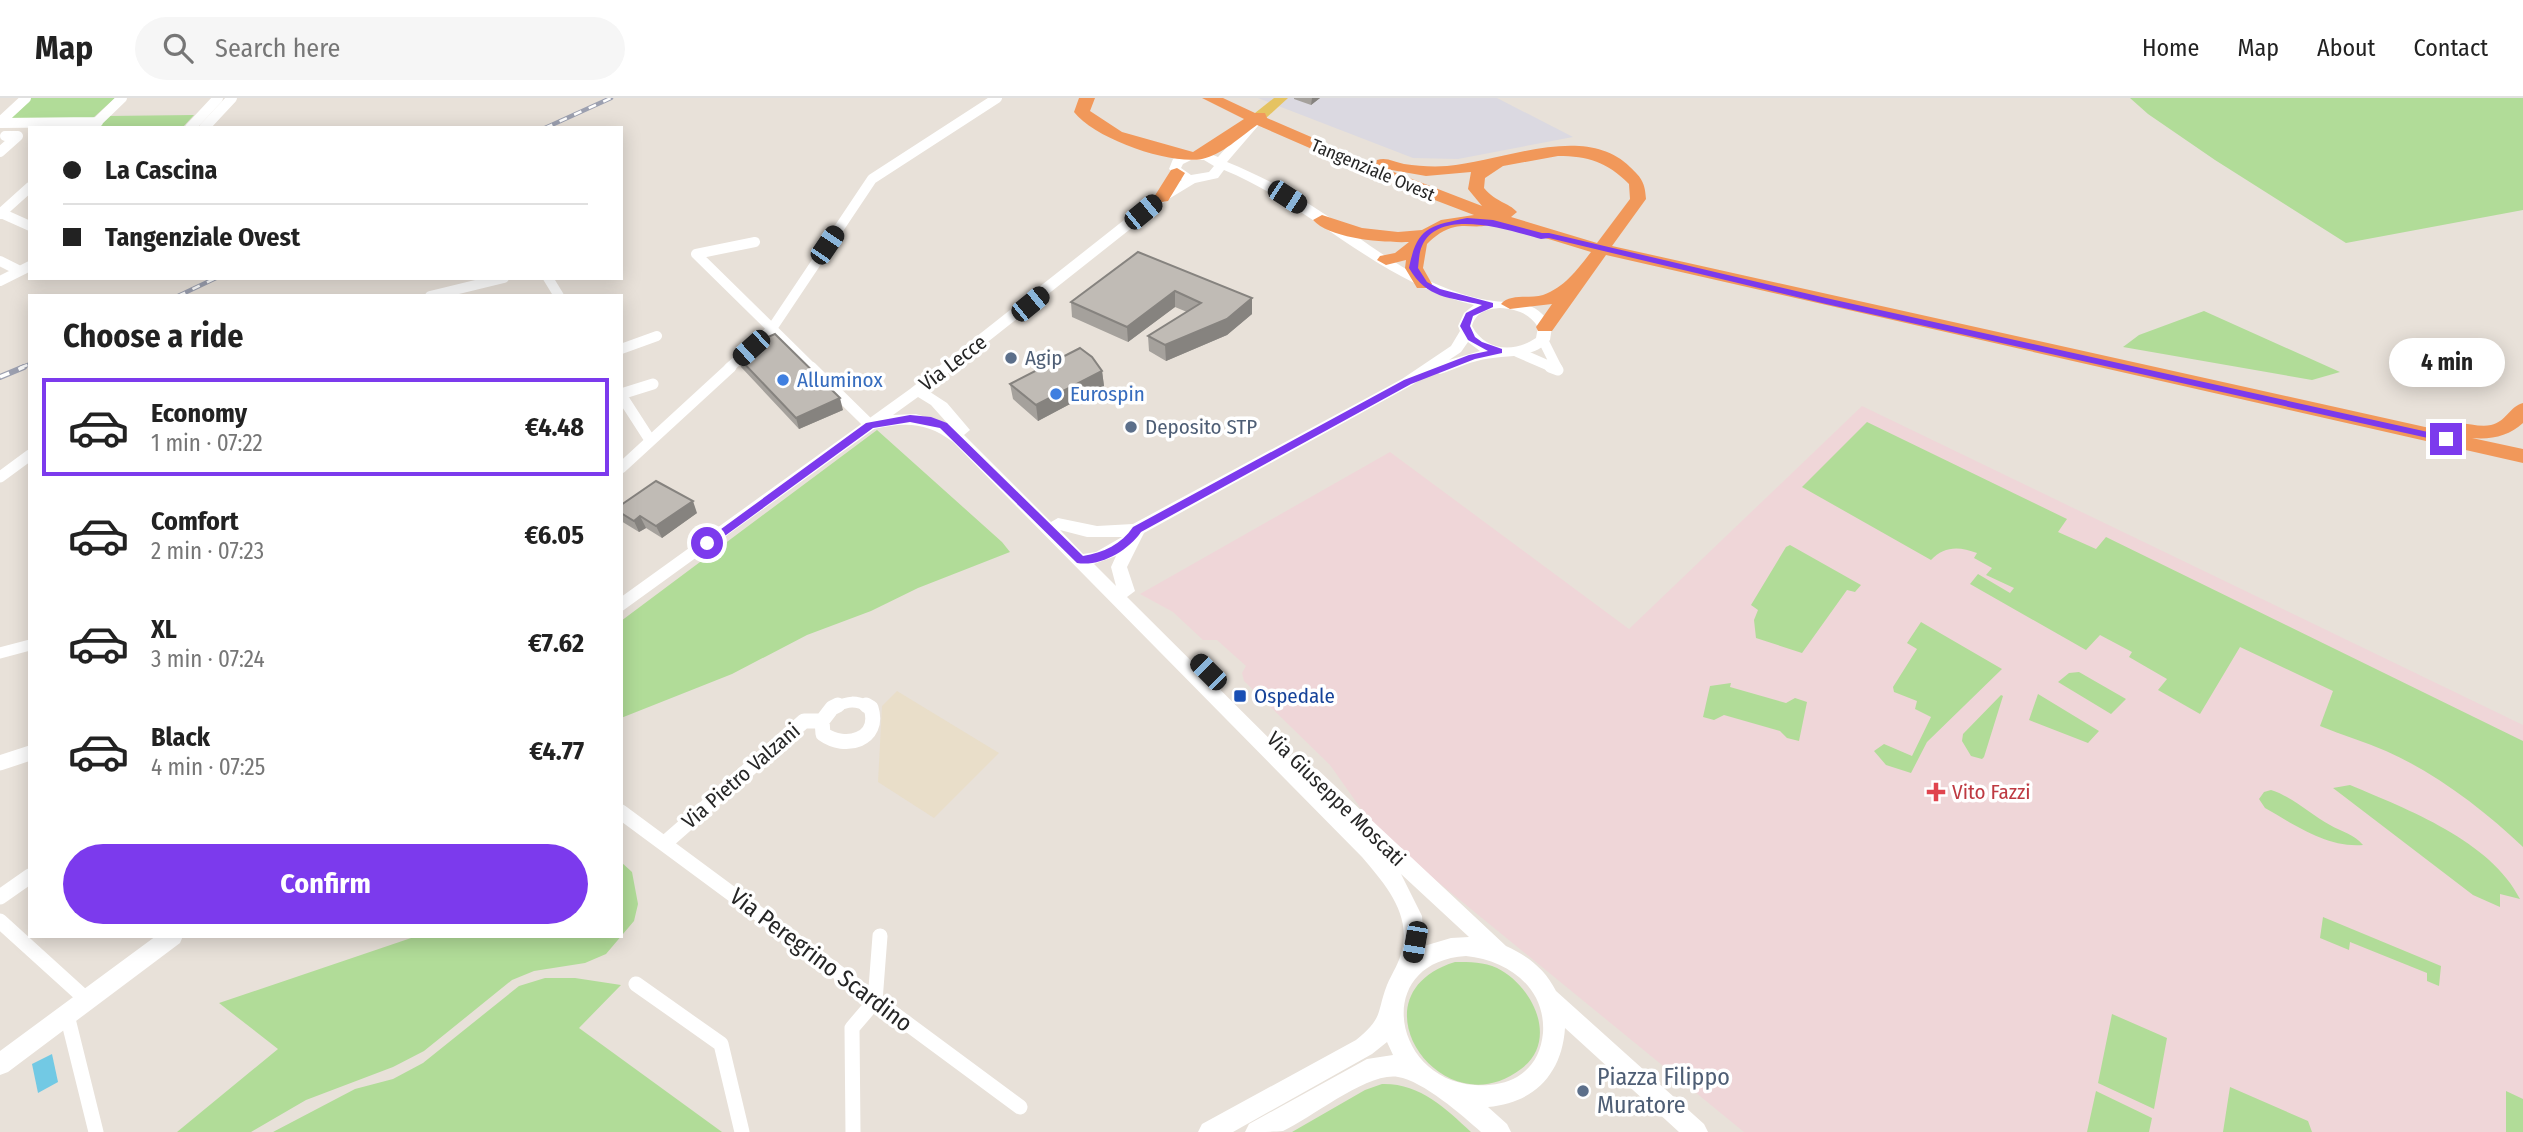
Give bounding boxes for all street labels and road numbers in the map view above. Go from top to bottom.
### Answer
street label: Tangenziale Ovest [1308,134,1438,206]
street label: Via Lecce [914,329,992,397]
street label: Via Pietro Valzani [677,718,805,834]
street label: Via Giuseppe Moscati [1261,726,1411,872]
street label: Via Peregrino Scardino [724,882,918,1038]

